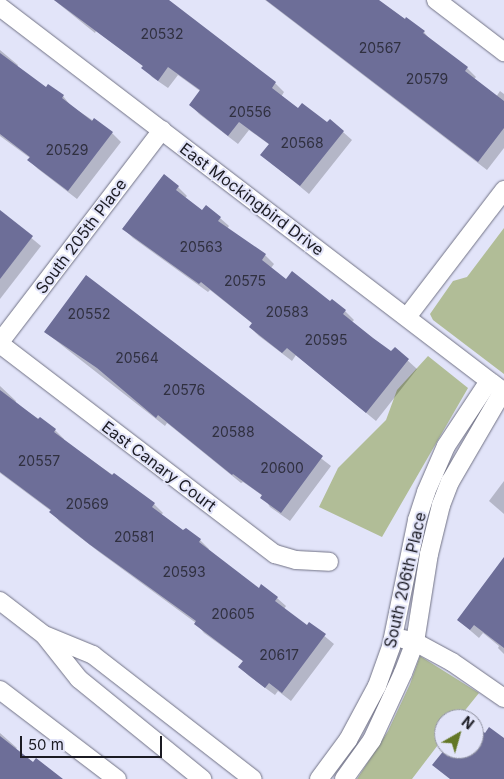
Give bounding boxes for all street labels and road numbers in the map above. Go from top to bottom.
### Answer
street label: East Mockingbird Drive [176,139,328,259]
street label: South 205th Place [32,175,130,297]
street label: East Canary Court [98,417,220,515]
street label: South 206th Place [380,510,430,650]

